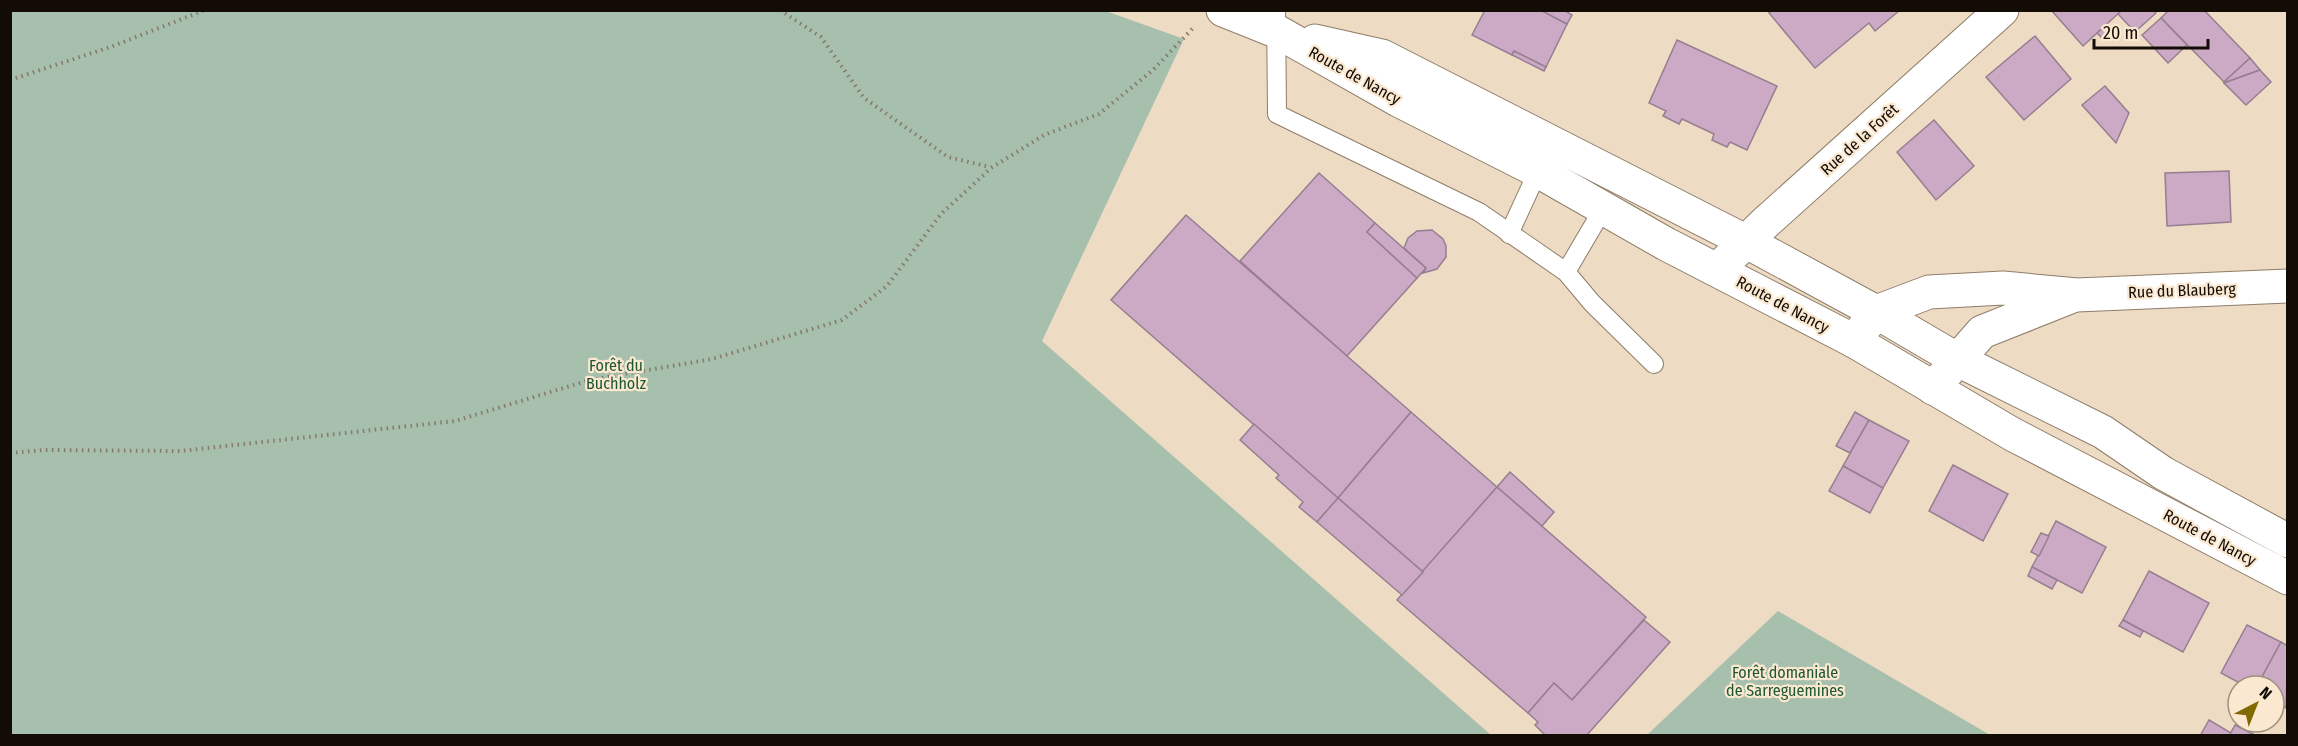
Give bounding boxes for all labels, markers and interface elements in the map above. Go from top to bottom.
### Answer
scale bar [2094,12,2208,50]
text: 20 m [2103,22,2138,44]
street label: Route de Nancy [1305,42,1405,109]
street label: Rue de la Forêt [1817,99,1903,179]
street label: Route de Nancy [1733,272,1833,337]
street label: Rue du Blauberg [2128,279,2237,302]
park label: Forêt du Buchholz [586,356,646,393]
street label: Route de Nancy [2160,505,2260,570]
park label: Forêt domaniale de Sarreguemines [1726,663,1844,700]
north arrow [2226,674,2286,734]
text: N [2256,683,2276,703]

